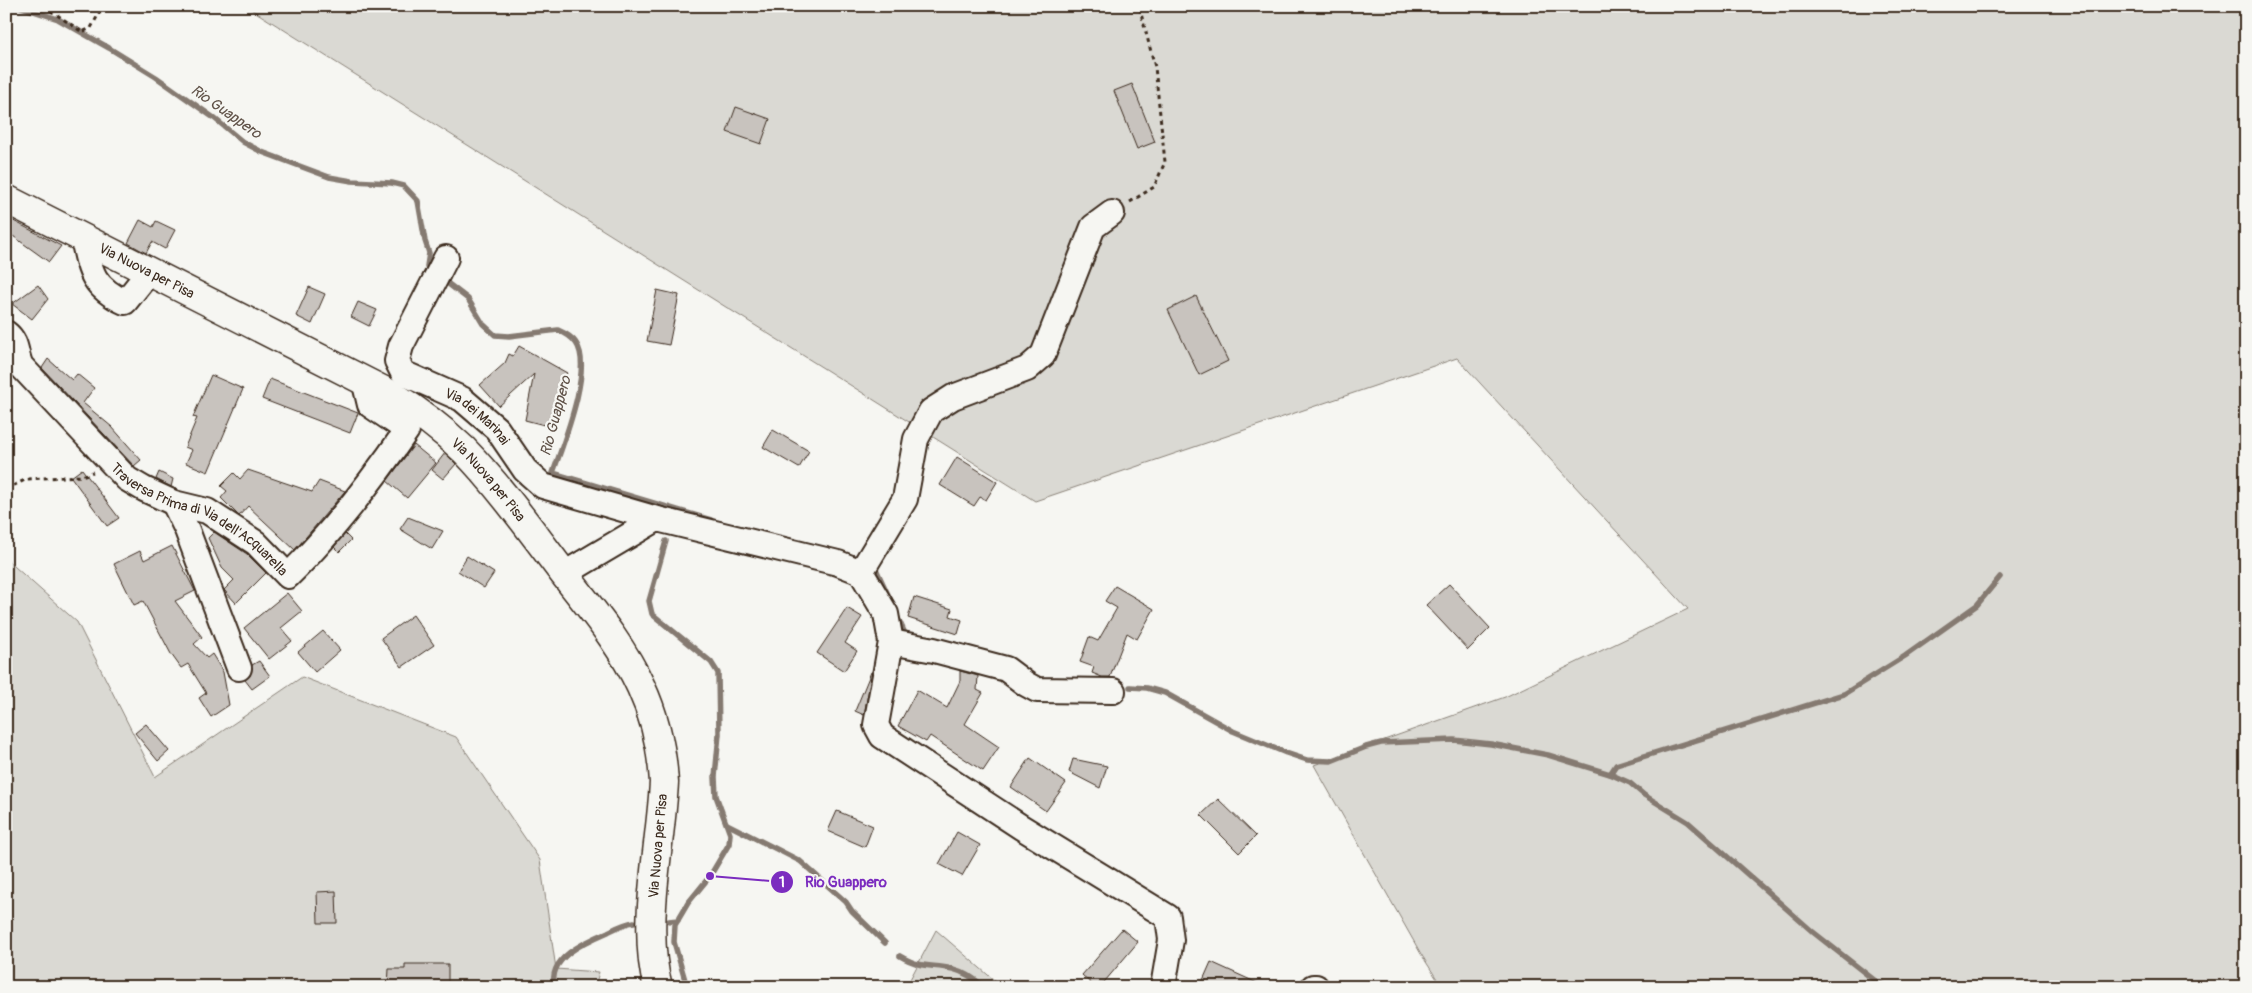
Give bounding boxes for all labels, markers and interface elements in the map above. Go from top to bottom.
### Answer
water label: Rio Guappero [187,81,266,144]
street label: Via Nuova per Pisa [96,239,198,302]
water label: Rio Guappero [536,373,576,458]
street label: Via dei Marinai [442,384,514,448]
street label: Via Nuova per Pisa [448,434,529,524]
street label: Traversa Prima di Via dell'Acquarella [108,459,292,579]
street label: Via Nuova per Pisa [645,793,671,899]
callout: Rio Guappero [770,867,897,897]
text: 1 [779,873,785,892]
text: Rio Guappero [805,873,887,892]

